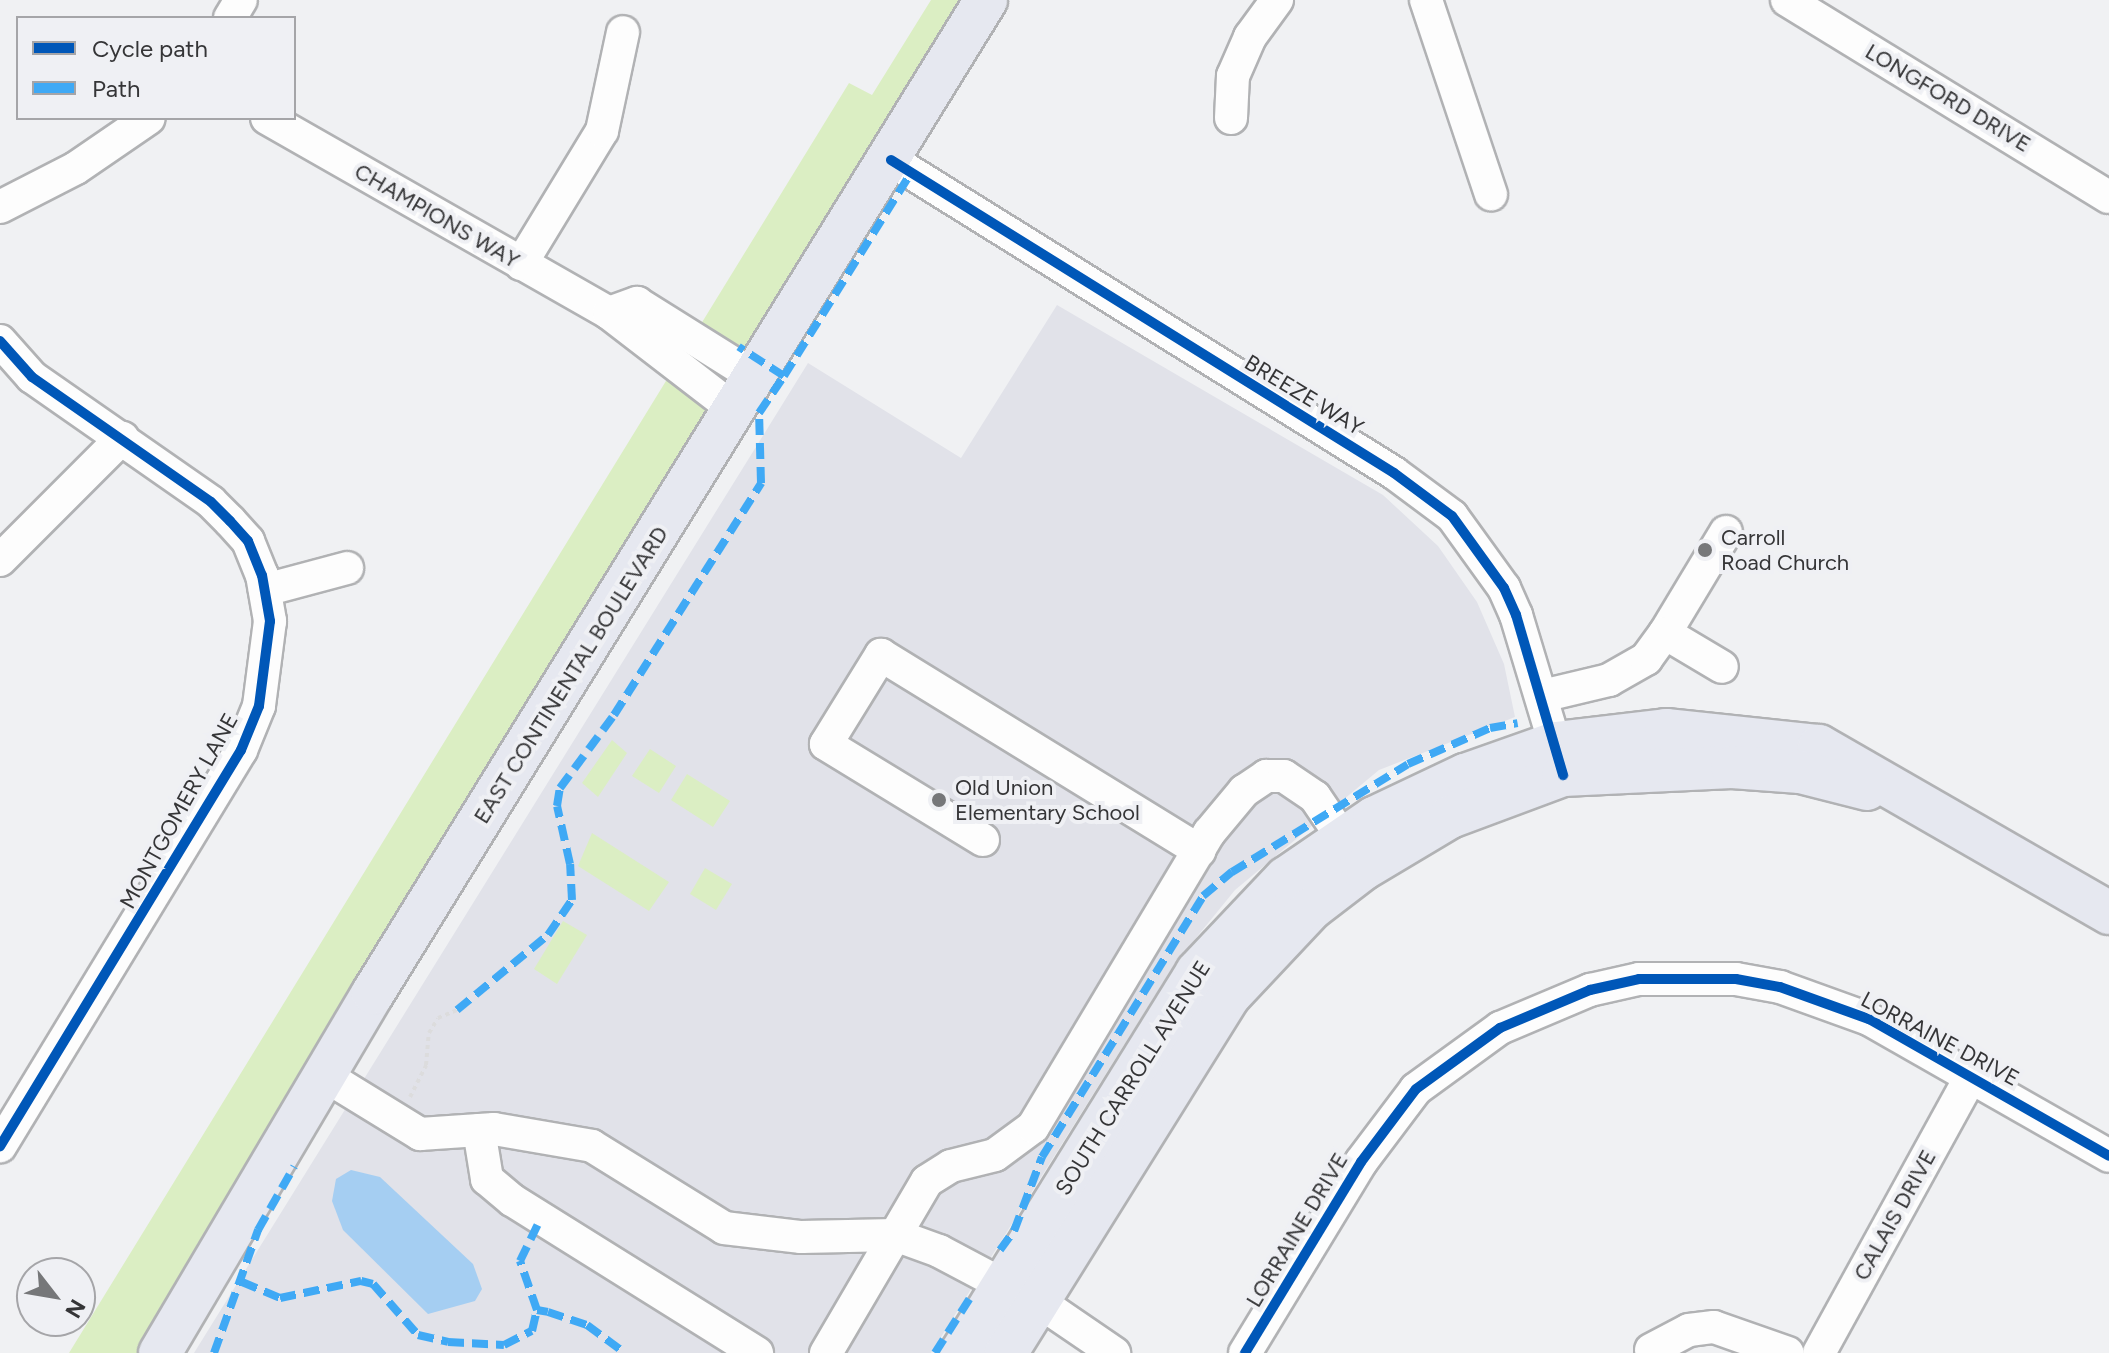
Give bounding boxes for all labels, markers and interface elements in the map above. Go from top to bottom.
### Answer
legend [16,16,296,120]
text: Cycle path [92,34,208,63]
street label: LONGFORD DRIVE [1860,38,2036,158]
text: Path [92,74,140,103]
street label: CHAMPIONS WAY [350,158,524,274]
street label: BREEZE WAY [1240,349,1368,441]
street label: EAST CONTINENTAL BOULEVARD [468,522,674,828]
place label: Carroll Road Church [1721,524,1849,576]
marker: Carroll Road Church [1696,541,1714,559]
street label: MONTGOMERY LANE [114,709,244,913]
place label: Old Union Elementary School [955,774,1140,826]
marker: Old Union Elementary School [930,791,948,809]
street label: SOUTH CARROLL AVENUE [1050,956,1216,1200]
street label: LORRAINE DRIVE [1856,986,2024,1092]
street label: CALAIS DRIVE [1848,1145,1942,1285]
street label: LORRAINE DRIVE [1241,1148,1353,1312]
north arrow [16,1257,96,1337]
text: N [59,1294,91,1323]

